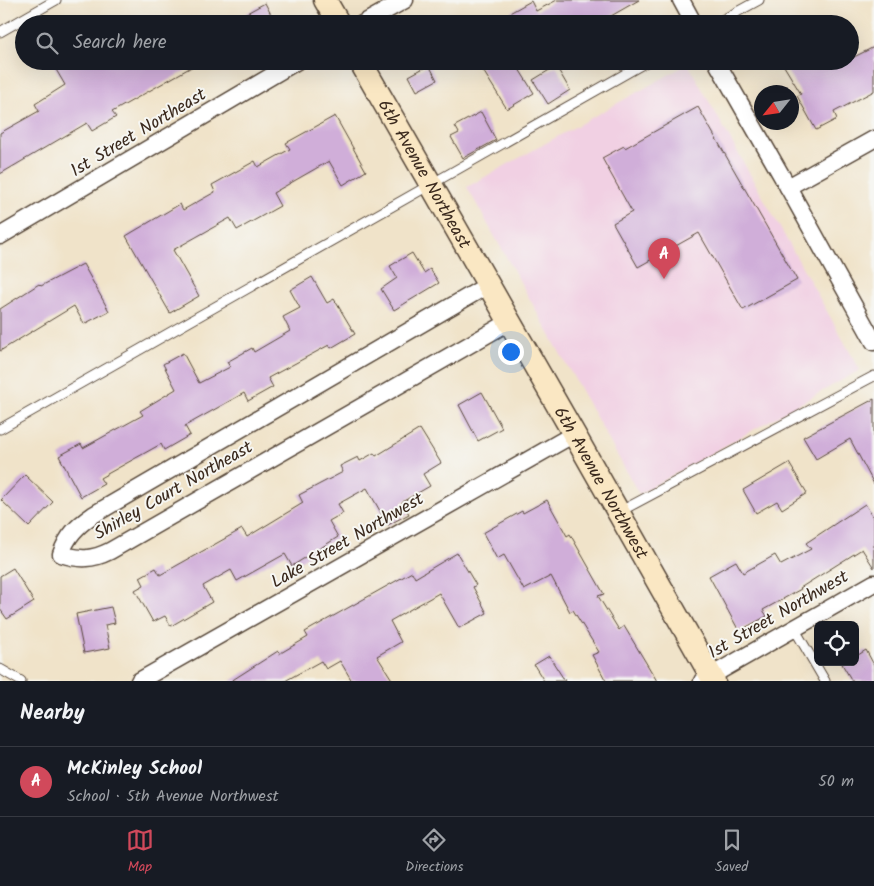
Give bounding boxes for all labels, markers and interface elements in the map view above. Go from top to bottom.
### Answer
search box [15,15,859,70]
text: Search here [73,28,167,58]
icon: search [33,29,61,57]
street label: 1st Street Northeast [65,81,213,185]
north arrow [754,85,799,130]
street label: 6th Avenue Northeast [369,94,478,256]
pin: A [648,238,680,279]
your location [498,339,524,365]
street label: 6th Avenue Northwest [545,402,656,566]
street label: Shirley Court Northeast [89,433,260,549]
street label: Lake Street Northwest [266,485,431,597]
street label: 1st Street Northwest [703,563,855,667]
map controls [814,621,859,666]
button: locate [814,621,859,666]
text: Nearby [20,697,85,730]
text: McKinley School [67,754,202,784]
text: A [31,769,41,794]
text: 50 m [818,769,854,794]
text: School · 5th Avenue Northwest [67,784,279,809]
tab: Map [126,826,154,878]
tab: Directions [405,826,463,878]
tab: Saved [715,826,748,878]

